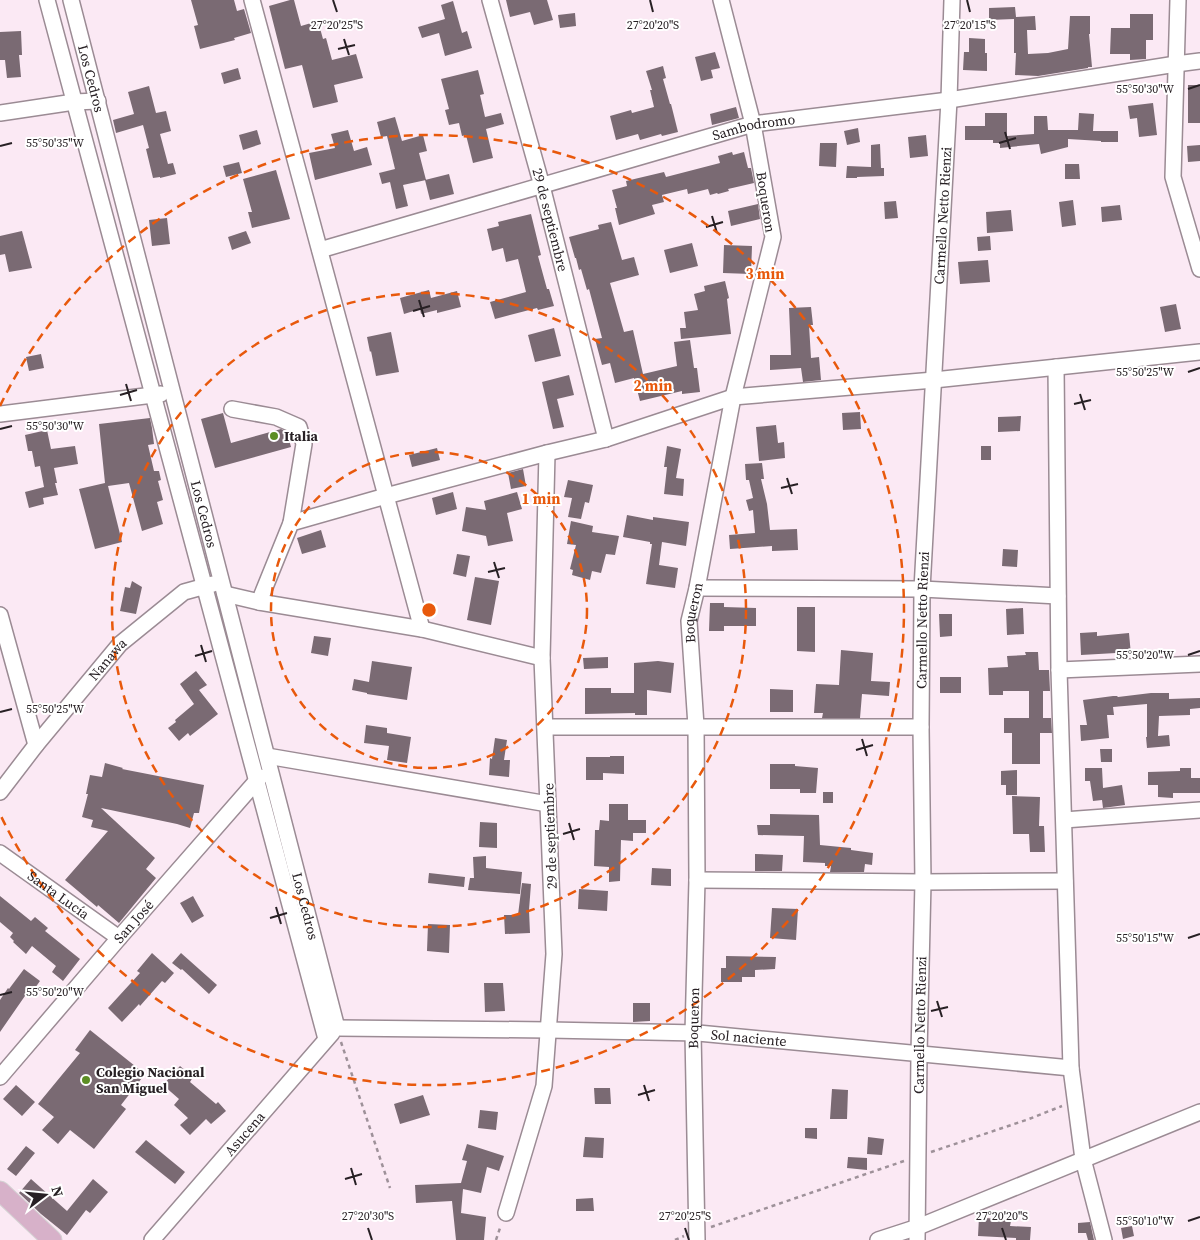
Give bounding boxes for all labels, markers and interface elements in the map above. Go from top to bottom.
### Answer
text: 27°20'25"S [311,17,363,33]
text: 27°20'20"S [627,17,679,33]
text: 27°20'15"S [944,17,996,33]
street label: Los Cedros [73,43,110,114]
text: 55°50'30"W [1116,81,1174,97]
street label: Sambodromo [710,109,796,145]
text: 55°50'35"W [26,135,84,151]
street label: Carmello Netto Rienzi [929,146,956,285]
street label: 29 de septiembre [527,166,573,274]
street label: Boqueron [751,170,781,234]
text: 3 min [746,263,784,284]
text: 55°50'25"W [1116,364,1174,380]
text: 2 min [634,375,672,396]
text: 55°50'30"W [26,418,84,434]
place label: Italia [284,426,319,446]
marker: Italia [268,430,280,442]
street label: Los Cedros [186,478,222,550]
text: 1 min [522,488,560,509]
street label: Carmello Netto Rienzi [911,551,934,689]
street label: Boqueron [679,580,708,644]
centre of rings [420,601,438,619]
street label: Nanawa [84,632,131,685]
text: 55°50'20"W [1116,647,1174,663]
text: 55°50'25"W [26,701,84,717]
street label: 29 de septiembre [538,783,562,889]
street label: Santa Lucía [24,866,94,924]
street label: Los Cedros [287,870,324,942]
street label: San José [109,895,158,947]
text: 55°50'15"W [1116,930,1174,946]
street label: Carmello Netto Rienzi [909,956,931,1094]
text: 55°50'20"W [26,984,84,1000]
street label: Boqueron [683,987,704,1049]
street label: Sol naciente [710,1024,788,1051]
place label: Colegio Nacional San Miguel [96,1062,205,1098]
marker: Colegio Nacional San Miguel [80,1074,92,1086]
street label: Asucena [220,1106,270,1160]
north arrow [20,1170,70,1220]
text: N [46,1184,69,1199]
text: 27°20'30"S [342,1208,394,1224]
text: 27°20'25"S [659,1208,711,1224]
text: 27°20'20"S [976,1208,1028,1224]
text: 55°50'10"W [1116,1213,1174,1229]

